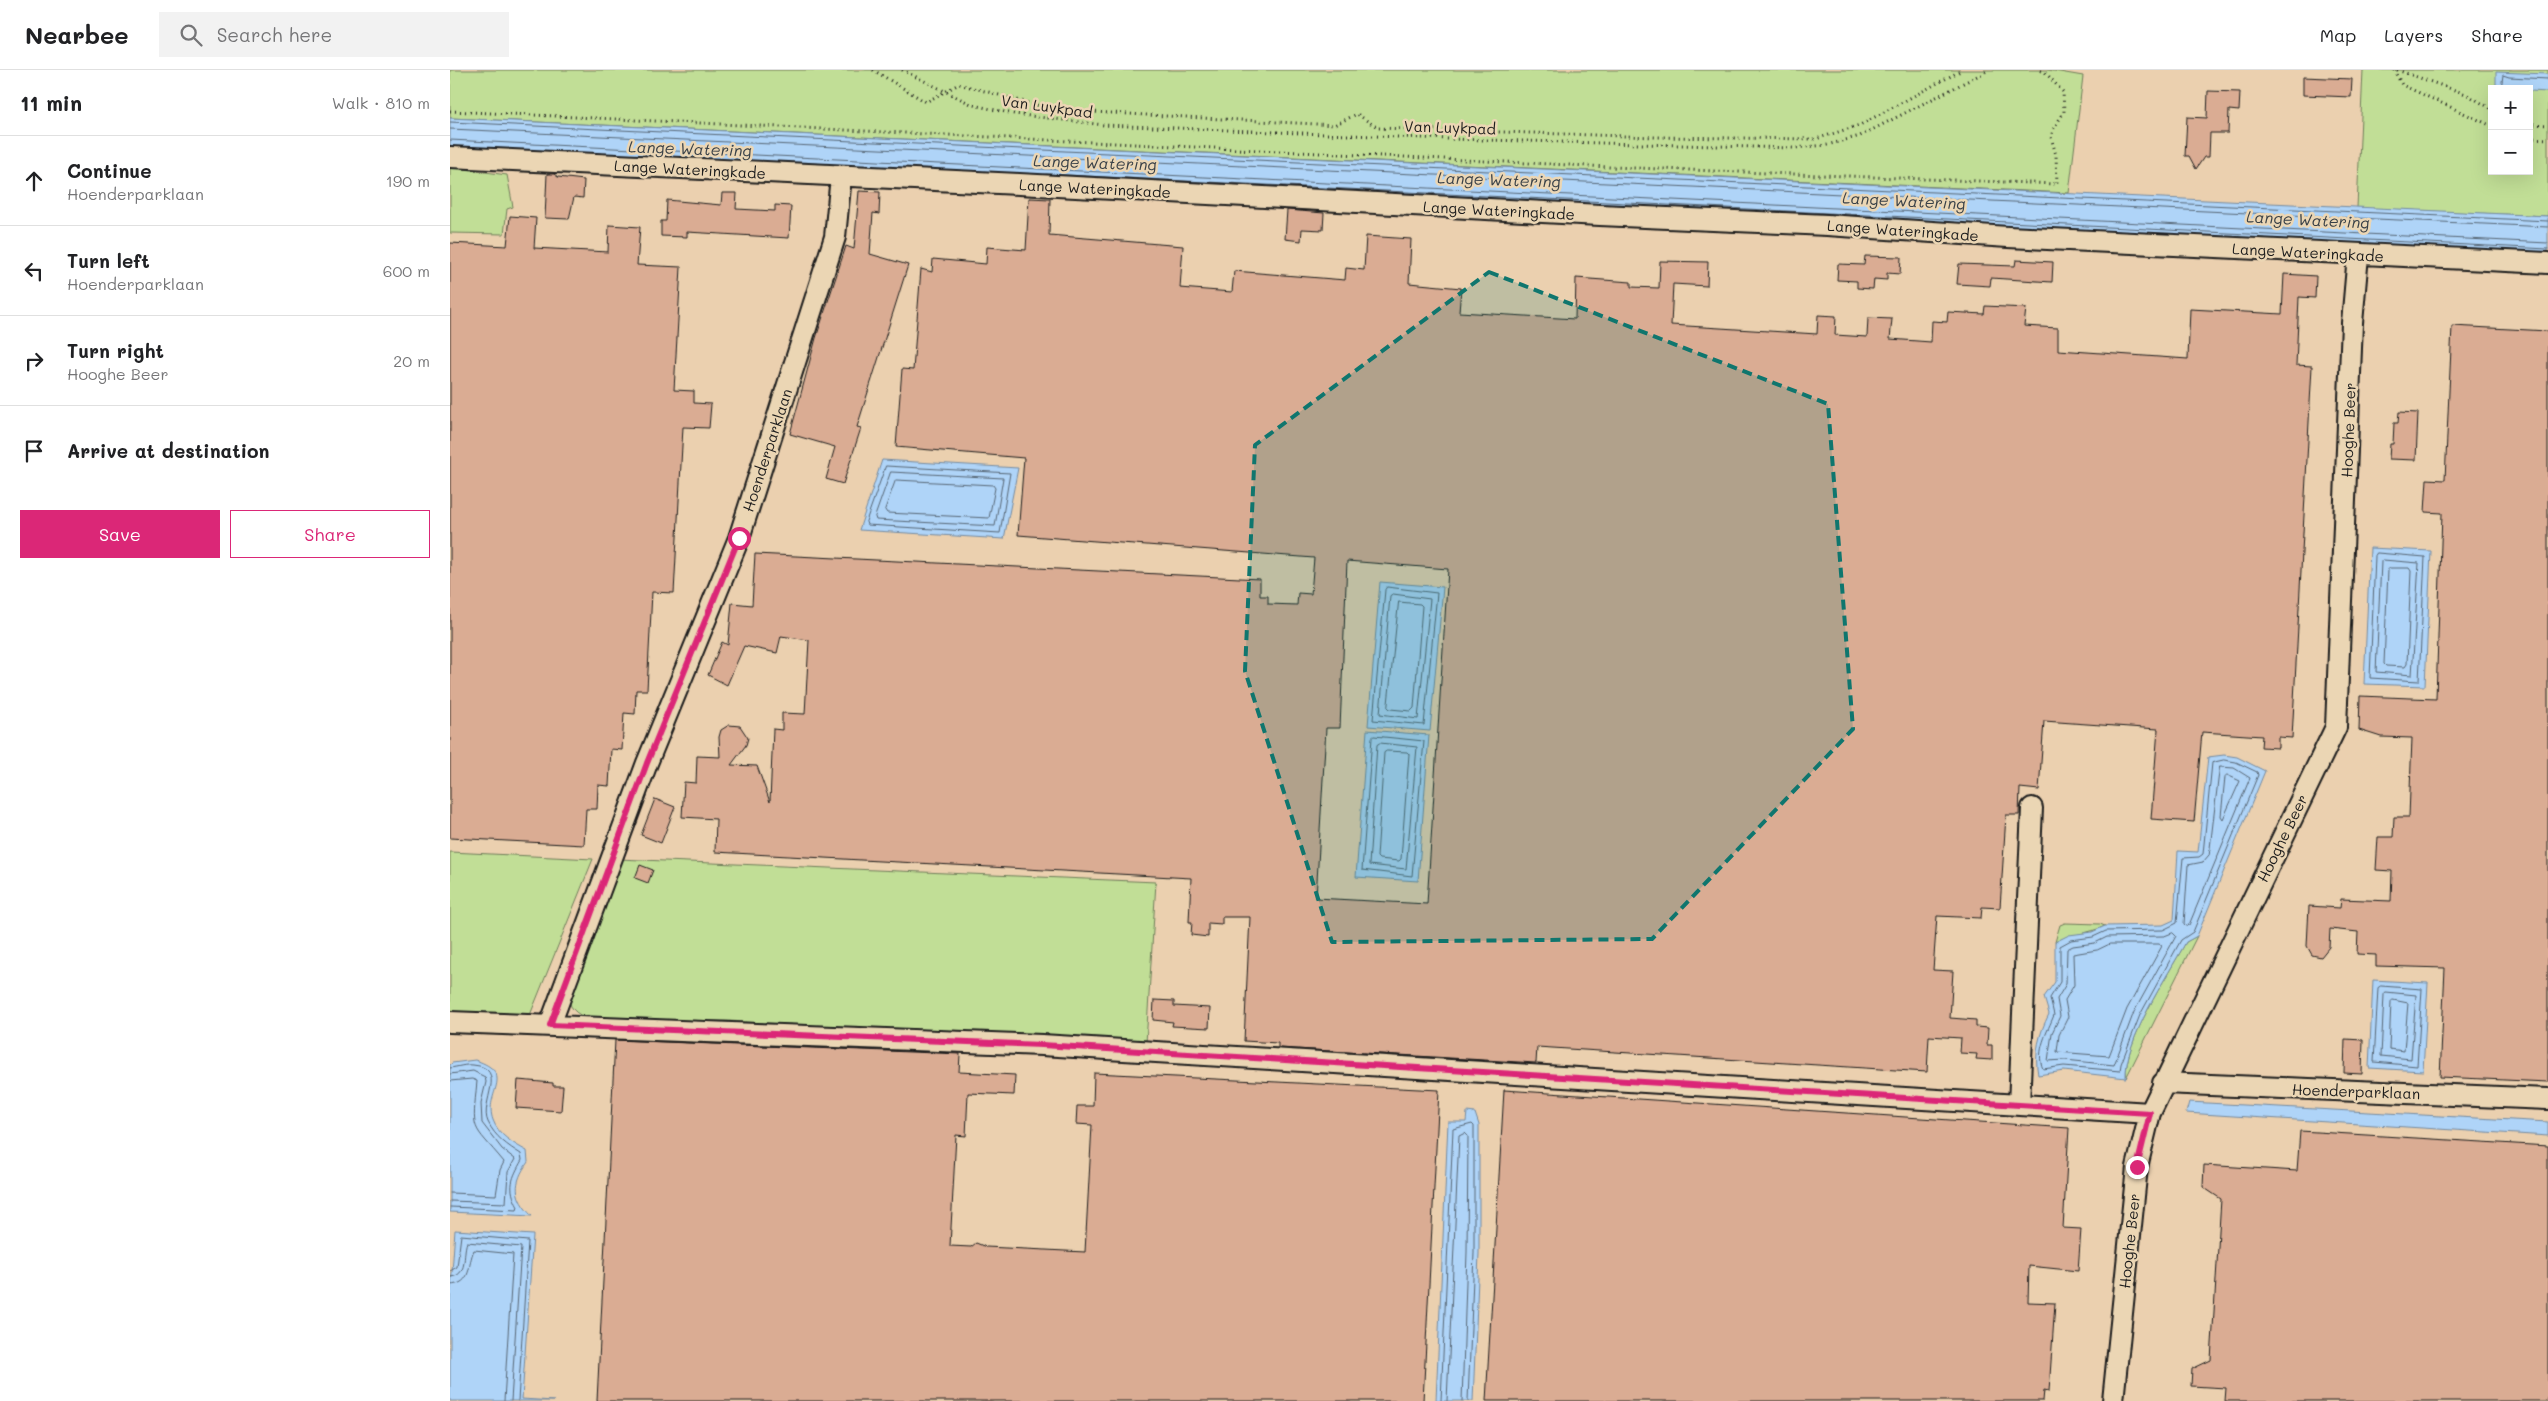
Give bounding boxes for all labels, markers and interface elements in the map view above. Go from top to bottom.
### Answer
search box [159,12,509,57]
text: Nearbee [25,19,129,50]
icon: search [177,21,205,49]
text: Search here [217,22,332,47]
text: Map [2320,23,2356,47]
text: Layers [2384,23,2443,47]
text: Share [2471,23,2523,47]
map controls [2488,85,2533,175]
button: + [2488,85,2533,130]
text: 11 min [20,89,82,116]
street label: Van Luykpad [1000,90,1094,122]
text: Walk · 810 m [332,92,430,113]
street label: Van Luykpad [1404,115,1496,139]
button: − [2488,130,2533,175]
water label: Lange Watering [628,135,752,161]
water label: Lange Watering [1033,149,1157,175]
street label: Lange Wateringkade [614,155,766,183]
text: Continue [67,158,152,183]
water label: Lange Watering [1437,166,1561,192]
icon: ahead [20,167,48,195]
text: 190 m [386,170,430,191]
street label: Lange Wateringkade [1019,174,1171,202]
text: Hoenderparklaan [67,183,204,204]
water label: Lange Watering [1842,186,1966,214]
street label: Lange Wateringkade [1423,196,1575,224]
water label: Lange Watering [2246,205,2370,233]
street label: Lange Wateringkade [1827,215,1979,245]
street label: Lange Wateringkade [2232,238,2384,266]
text: Turn left [67,248,150,273]
icon: left [20,257,48,285]
text: 600 m [383,260,430,281]
text: Hoenderparklaan [67,273,204,294]
text: Turn right [67,338,164,363]
icon: right [20,347,48,375]
text: 20 m [393,350,430,371]
text: Hooghe Beer [67,363,169,384]
street label: Hooghe Beer [2336,382,2360,478]
street label: Hoenderparklaan [738,386,796,514]
icon: arrive [20,437,48,465]
text: Arrive at destination [67,438,270,463]
button: Save [20,510,220,558]
button: Share [230,510,430,558]
route start [728,527,751,550]
street label: Hooghe Beer [2252,791,2312,885]
street label: Hoenderparklaan [2292,1079,2420,1103]
route end [2126,1156,2149,1179]
street label: Hooghe Beer [2114,1193,2144,1289]

